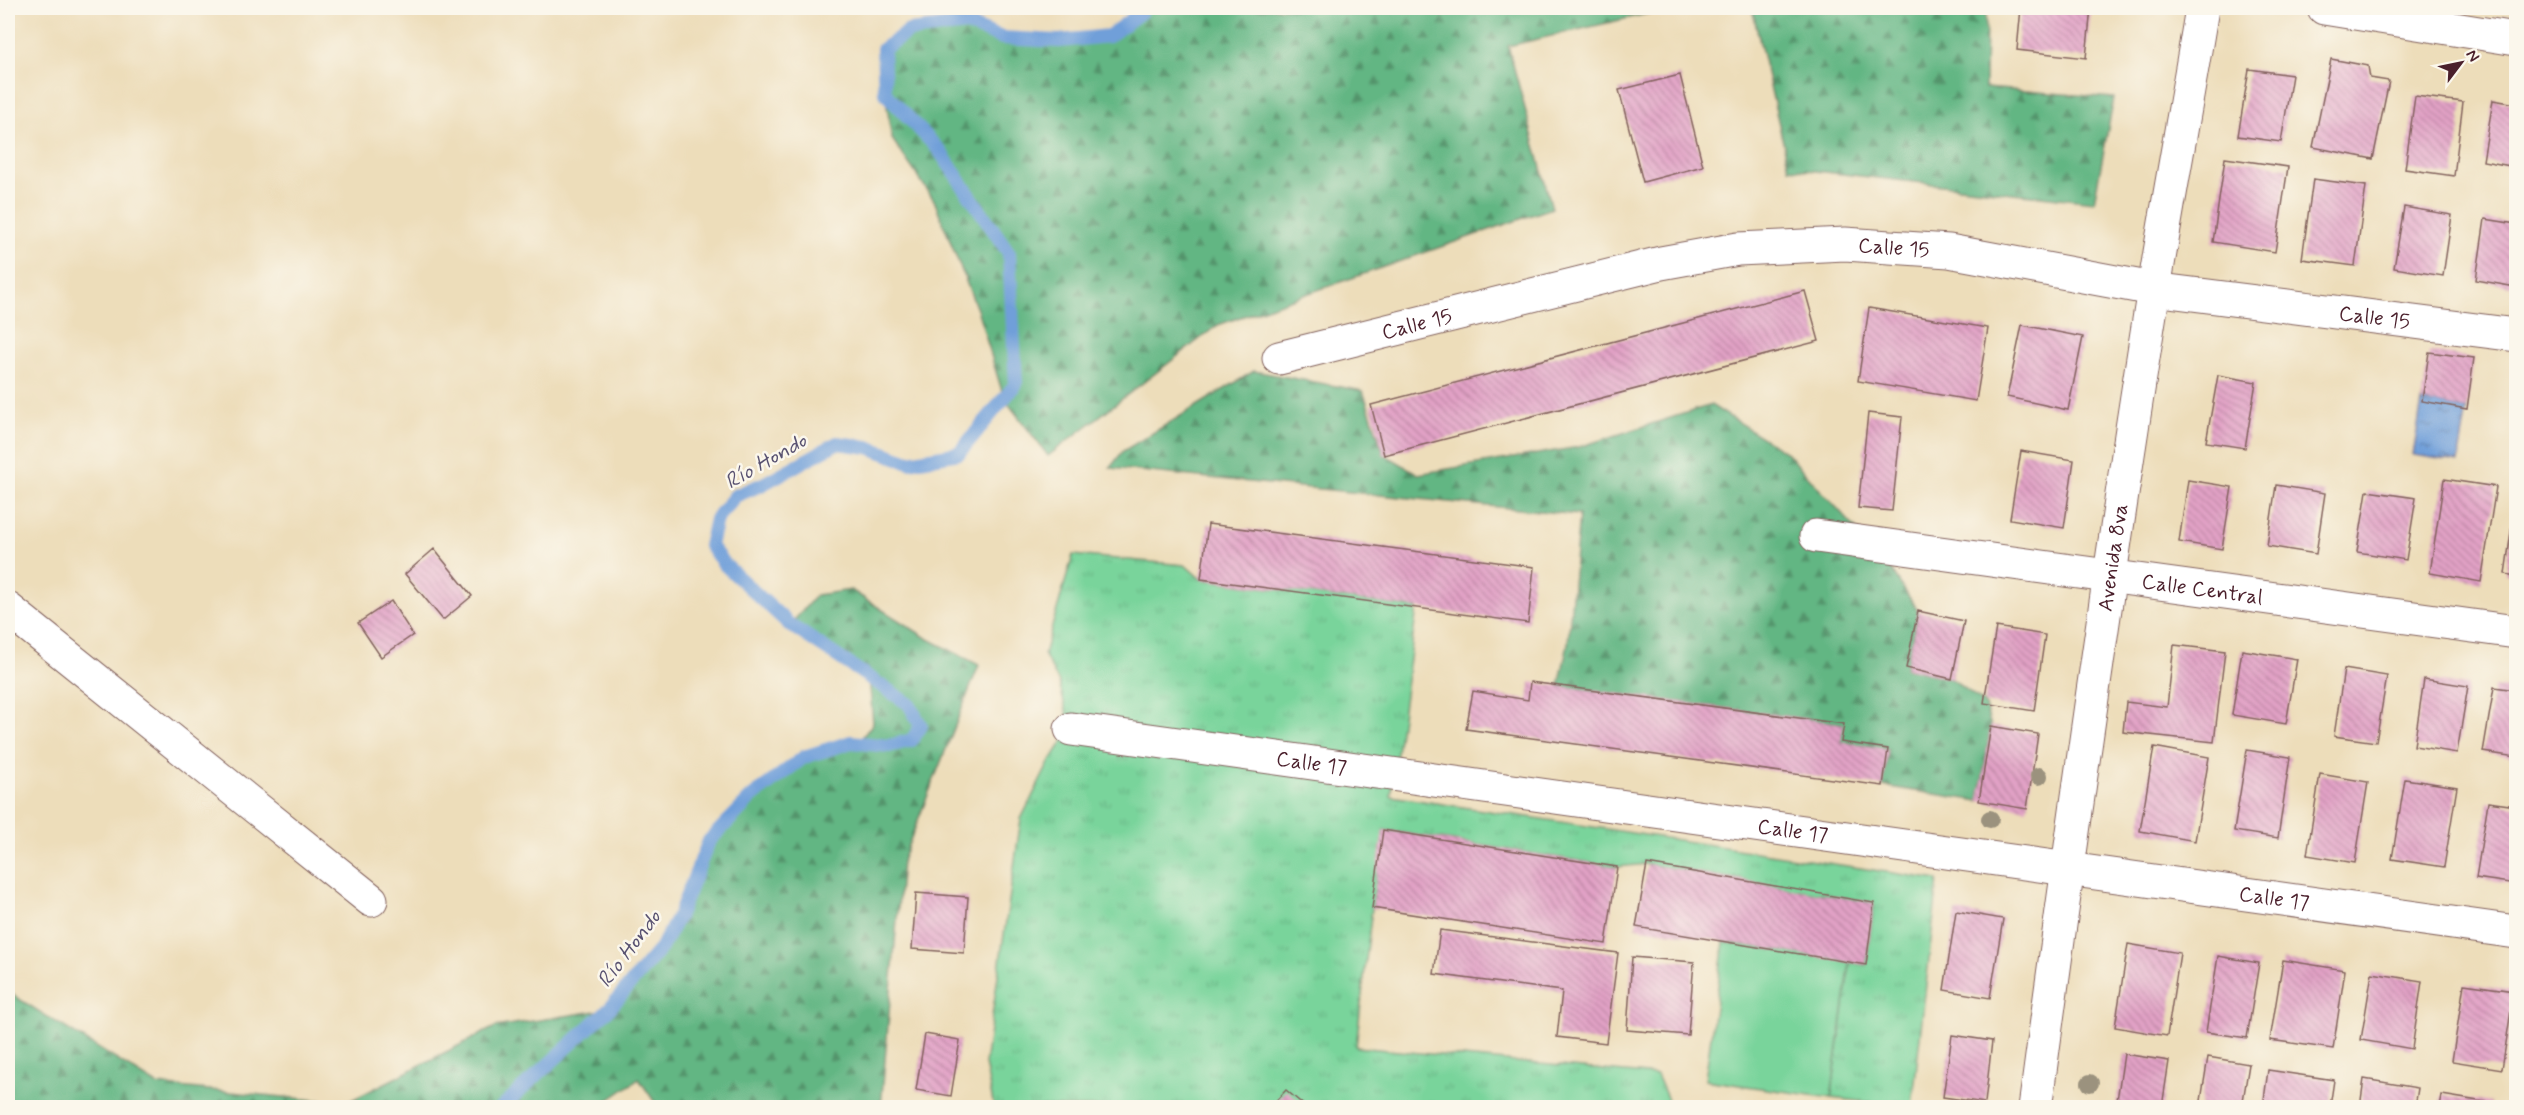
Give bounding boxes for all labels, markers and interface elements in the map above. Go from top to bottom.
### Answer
north arrow [2431,33,2491,93]
text: N [2461,46,2484,66]
street label: Calle 15 [1857,232,1930,265]
street label: Calle 15 [2337,300,2412,336]
street label: Calle 15 [1379,302,1455,347]
water label: Río Hondo [720,426,813,496]
street label: Avenida 8va [2092,502,2135,613]
street label: Calle Central [2140,568,2265,612]
street label: Calle 17 [1274,745,1349,783]
street label: Calle 17 [1756,813,1830,850]
street label: Calle 17 [2237,880,2311,918]
water label: Río Hondo [591,904,669,994]

